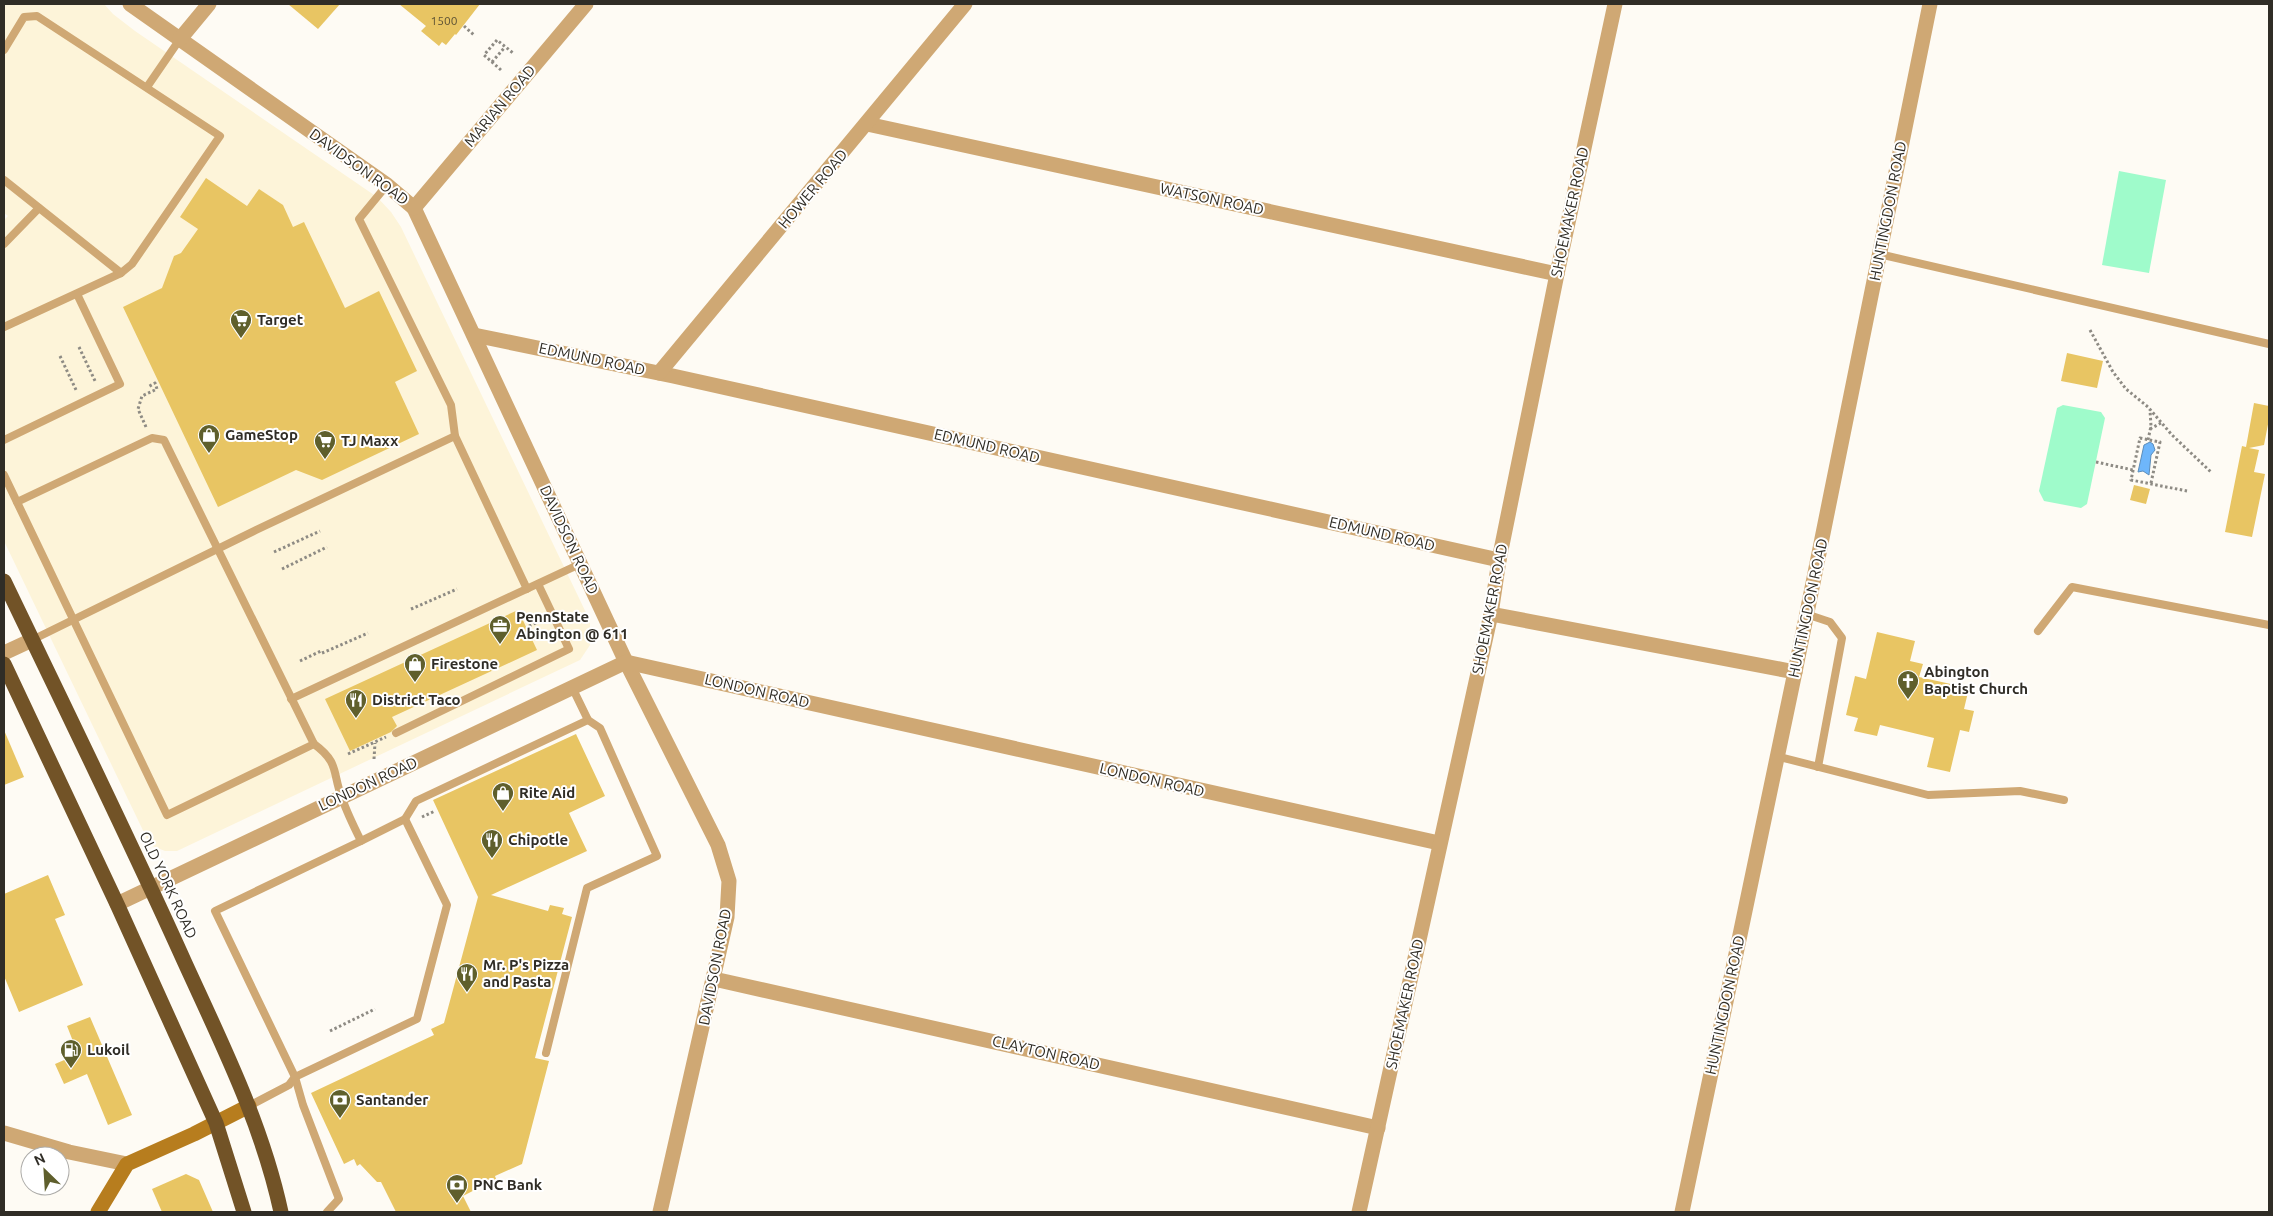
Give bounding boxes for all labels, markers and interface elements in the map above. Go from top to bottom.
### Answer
house number: 1500 [430,14,458,27]
street label: MARIAN ROAD [461,62,539,150]
street label: DAVIDSON ROAD [306,125,412,208]
street label: HUNTINGDON ROAD [1866,140,1909,282]
street label: SHOEMAKER ROAD [1547,145,1592,279]
street label: HOWER ROAD [775,146,851,232]
street label: WATSON ROAD [1159,179,1266,218]
supermarket icon: Target [229,308,253,339]
place label: Target [257,311,304,328]
street label: EDMUND ROAD [537,339,647,378]
shop icon: GameStop [197,423,221,454]
street label: EDMUND ROAD [932,425,1042,466]
place label: GameStop [225,426,298,443]
supermarket icon: TJ Maxx [313,429,337,460]
place label: TJ Maxx [341,432,398,449]
street label: DAVIDSON ROAD [537,483,602,597]
street label: EDMUND ROAD [1327,513,1437,554]
street label: HUNTINGDON ROAD [1784,537,1831,679]
street label: SHOEMAKER ROAD [1469,542,1511,676]
place label: PennState Abington @ 611 [516,608,628,642]
office icon: PennState Abington @ 611 [488,614,512,645]
shop icon: Firestone [403,652,427,683]
place label: Firestone [431,655,498,672]
place label: Abington Baptist Church [1924,663,2028,697]
church icon: Abington Baptist Church [1896,669,1920,700]
street label: LONDON ROAD [703,670,811,711]
restaurant icon: District Taco [344,688,368,719]
place label: District Taco [372,691,461,708]
street label: LONDON ROAD [316,753,420,814]
street label: LONDON ROAD [1098,759,1206,800]
shop icon: Rite Aid [491,781,515,812]
place label: Rite Aid [519,784,575,801]
restaurant icon: Chipotle [480,828,504,859]
street label: OLD YORK ROAD [136,829,201,941]
place label: Chipotle [508,831,568,848]
street label: DAVIDSON ROAD [695,907,734,1027]
street label: HUNTINGDON ROAD [1701,934,1748,1076]
street label: SHOEMAKER ROAD [1382,937,1427,1071]
place label: Mr. P's Pizza and Pasta [483,956,569,990]
restaurant icon: Mr. P's Pizza and Pasta [455,962,479,993]
street label: CLAYTON ROAD [991,1032,1102,1073]
fuel station icon: Lukoil [59,1038,83,1069]
place label: Lukoil [87,1041,130,1058]
bank icon: Santander [328,1088,352,1119]
place label: Santander [356,1091,429,1108]
north arrow [20,1146,70,1196]
text: N [31,1150,48,1169]
bank icon: PNC Bank [445,1173,469,1204]
place label: PNC Bank [473,1176,543,1193]

